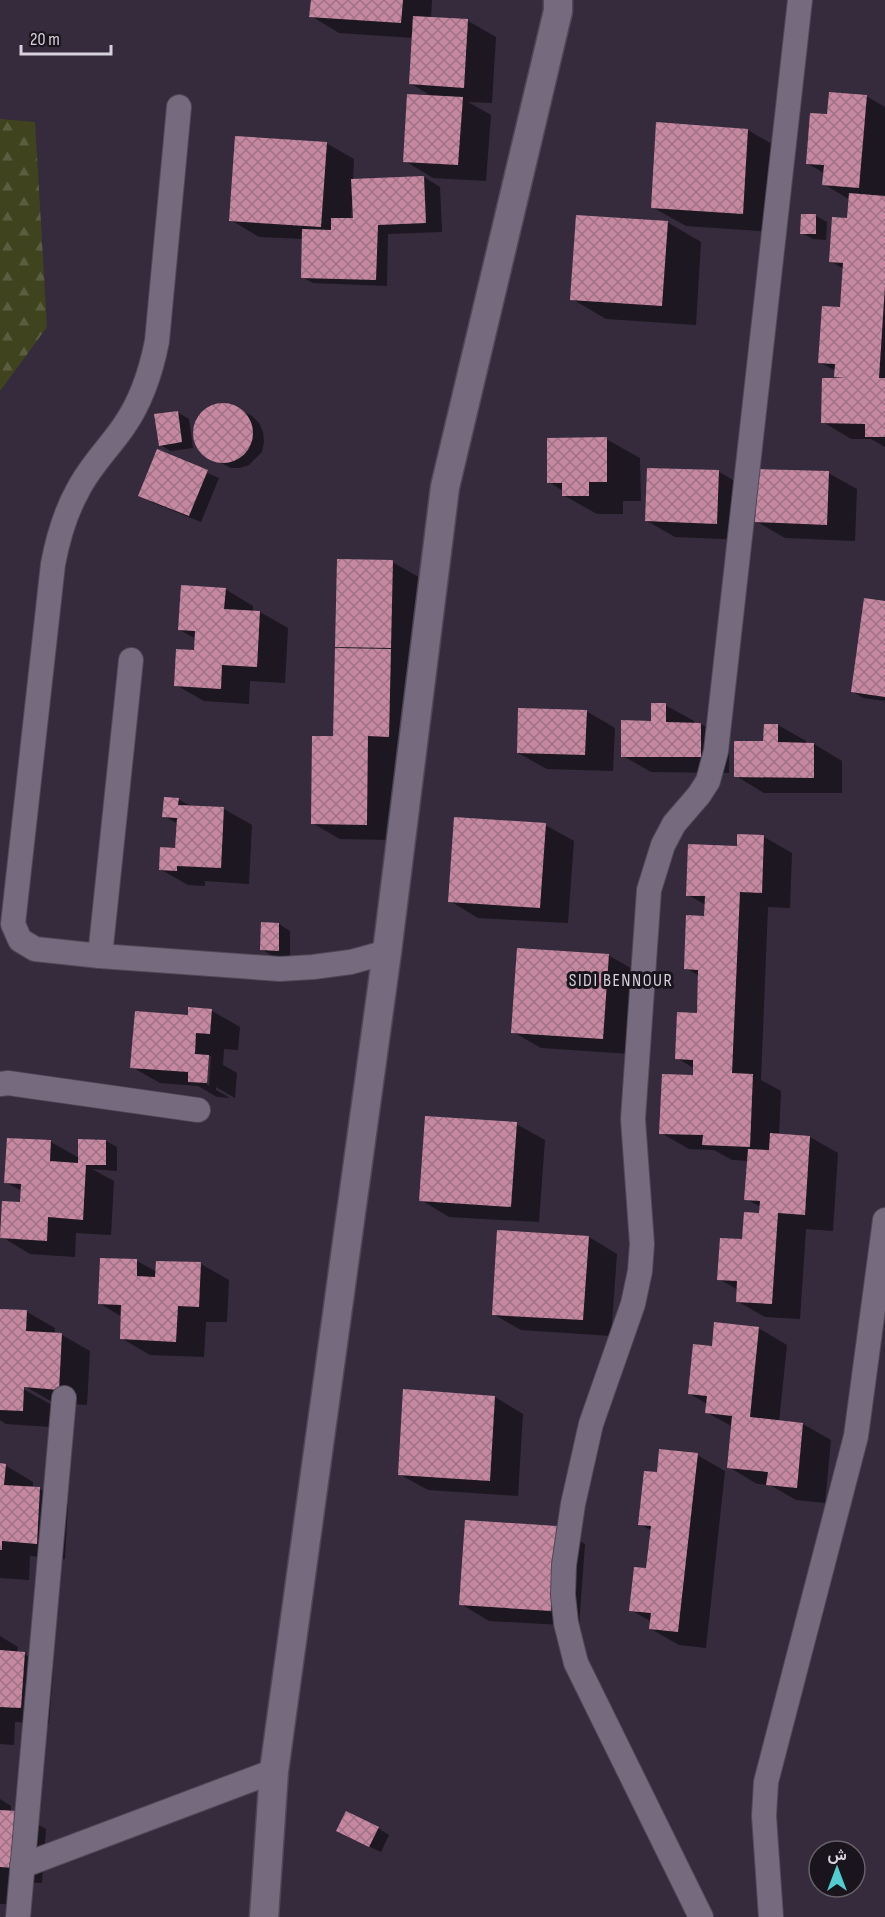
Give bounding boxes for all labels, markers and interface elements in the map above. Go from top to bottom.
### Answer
scale bar [21,18,111,56]
text: 20 m [30,29,60,50]
district label: SIDI BENNOUR [569,970,673,991]
north arrow [807,1839,867,1899]
text: ش [827,1846,847,1865]

